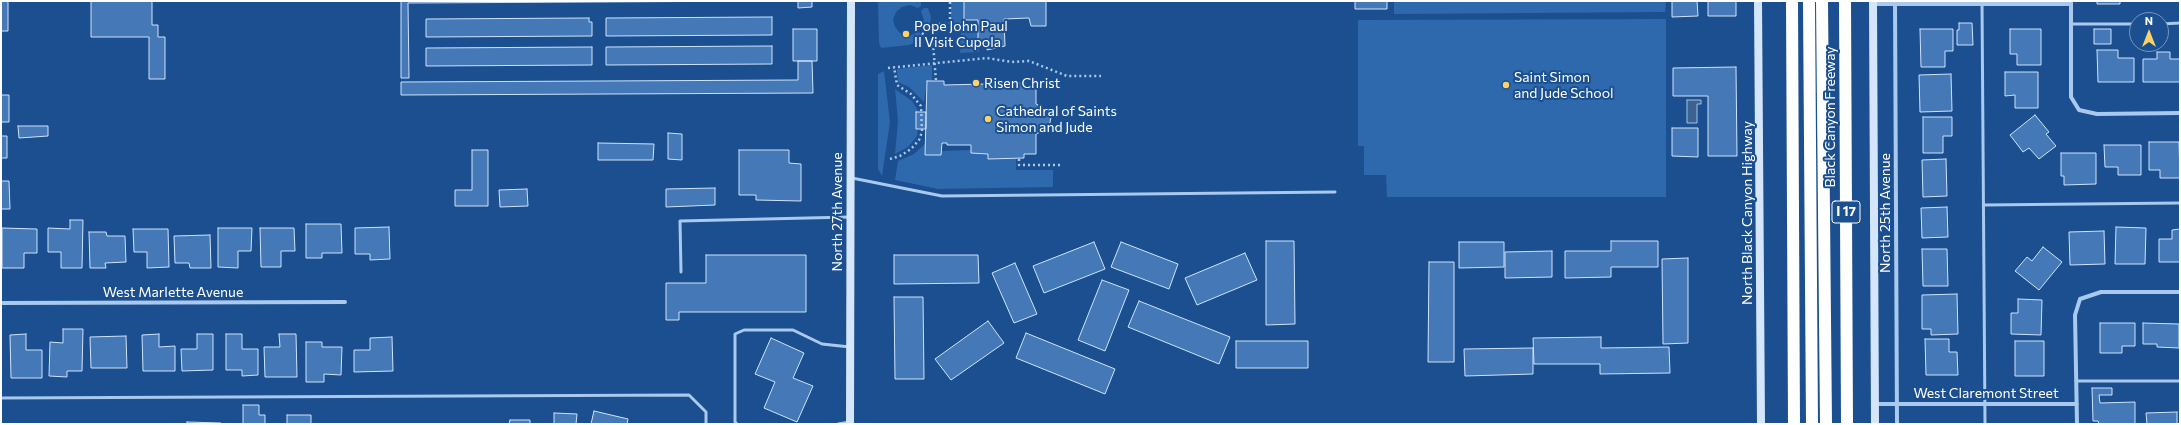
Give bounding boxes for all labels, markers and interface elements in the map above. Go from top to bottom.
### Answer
north arrow [2129,12,2169,52]
text: N [2145,14,2153,27]
place label: Pope John Paul II Visit Cupola [914,18,1008,50]
marker: Pope John Paul II Visit Cupola [901,29,911,39]
street label: Black Canyon Freeway [1822,46,1838,188]
place label: Saint Simon and Jude School [1514,69,1614,102]
place label: Risen Christ [984,75,1060,91]
marker: Risen Christ [971,78,981,88]
marker: Saint Simon and Jude School [1501,80,1511,90]
place label: Cathedral of Saints Simon and Jude [996,103,1117,136]
marker: Cathedral of Saints Simon and Jude [983,114,993,124]
street label: North Black Canyon Highway [1739,121,1755,305]
street label: North 27th Avenue [829,152,845,272]
street label: North 25th Avenue [1877,153,1893,273]
road number: I 17 [1832,201,1860,223]
street label: West Marlette Avenue [103,284,243,300]
street label: West Claremont Street [1913,385,2059,401]

